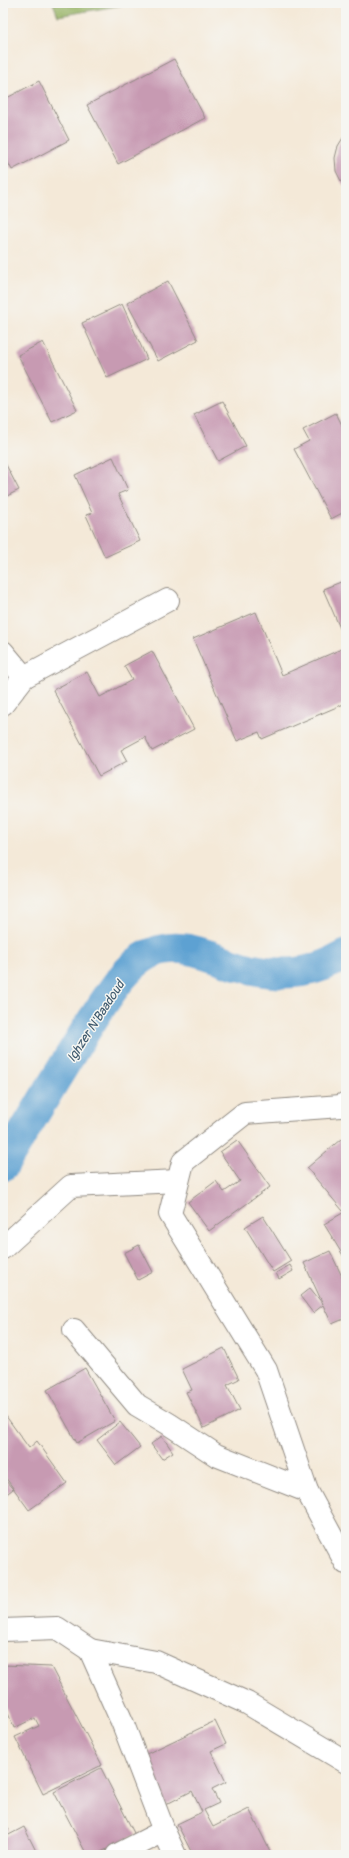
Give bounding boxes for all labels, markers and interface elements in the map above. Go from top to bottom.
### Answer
water label: Ighzer N'Baadoud [64,976,129,1065]

